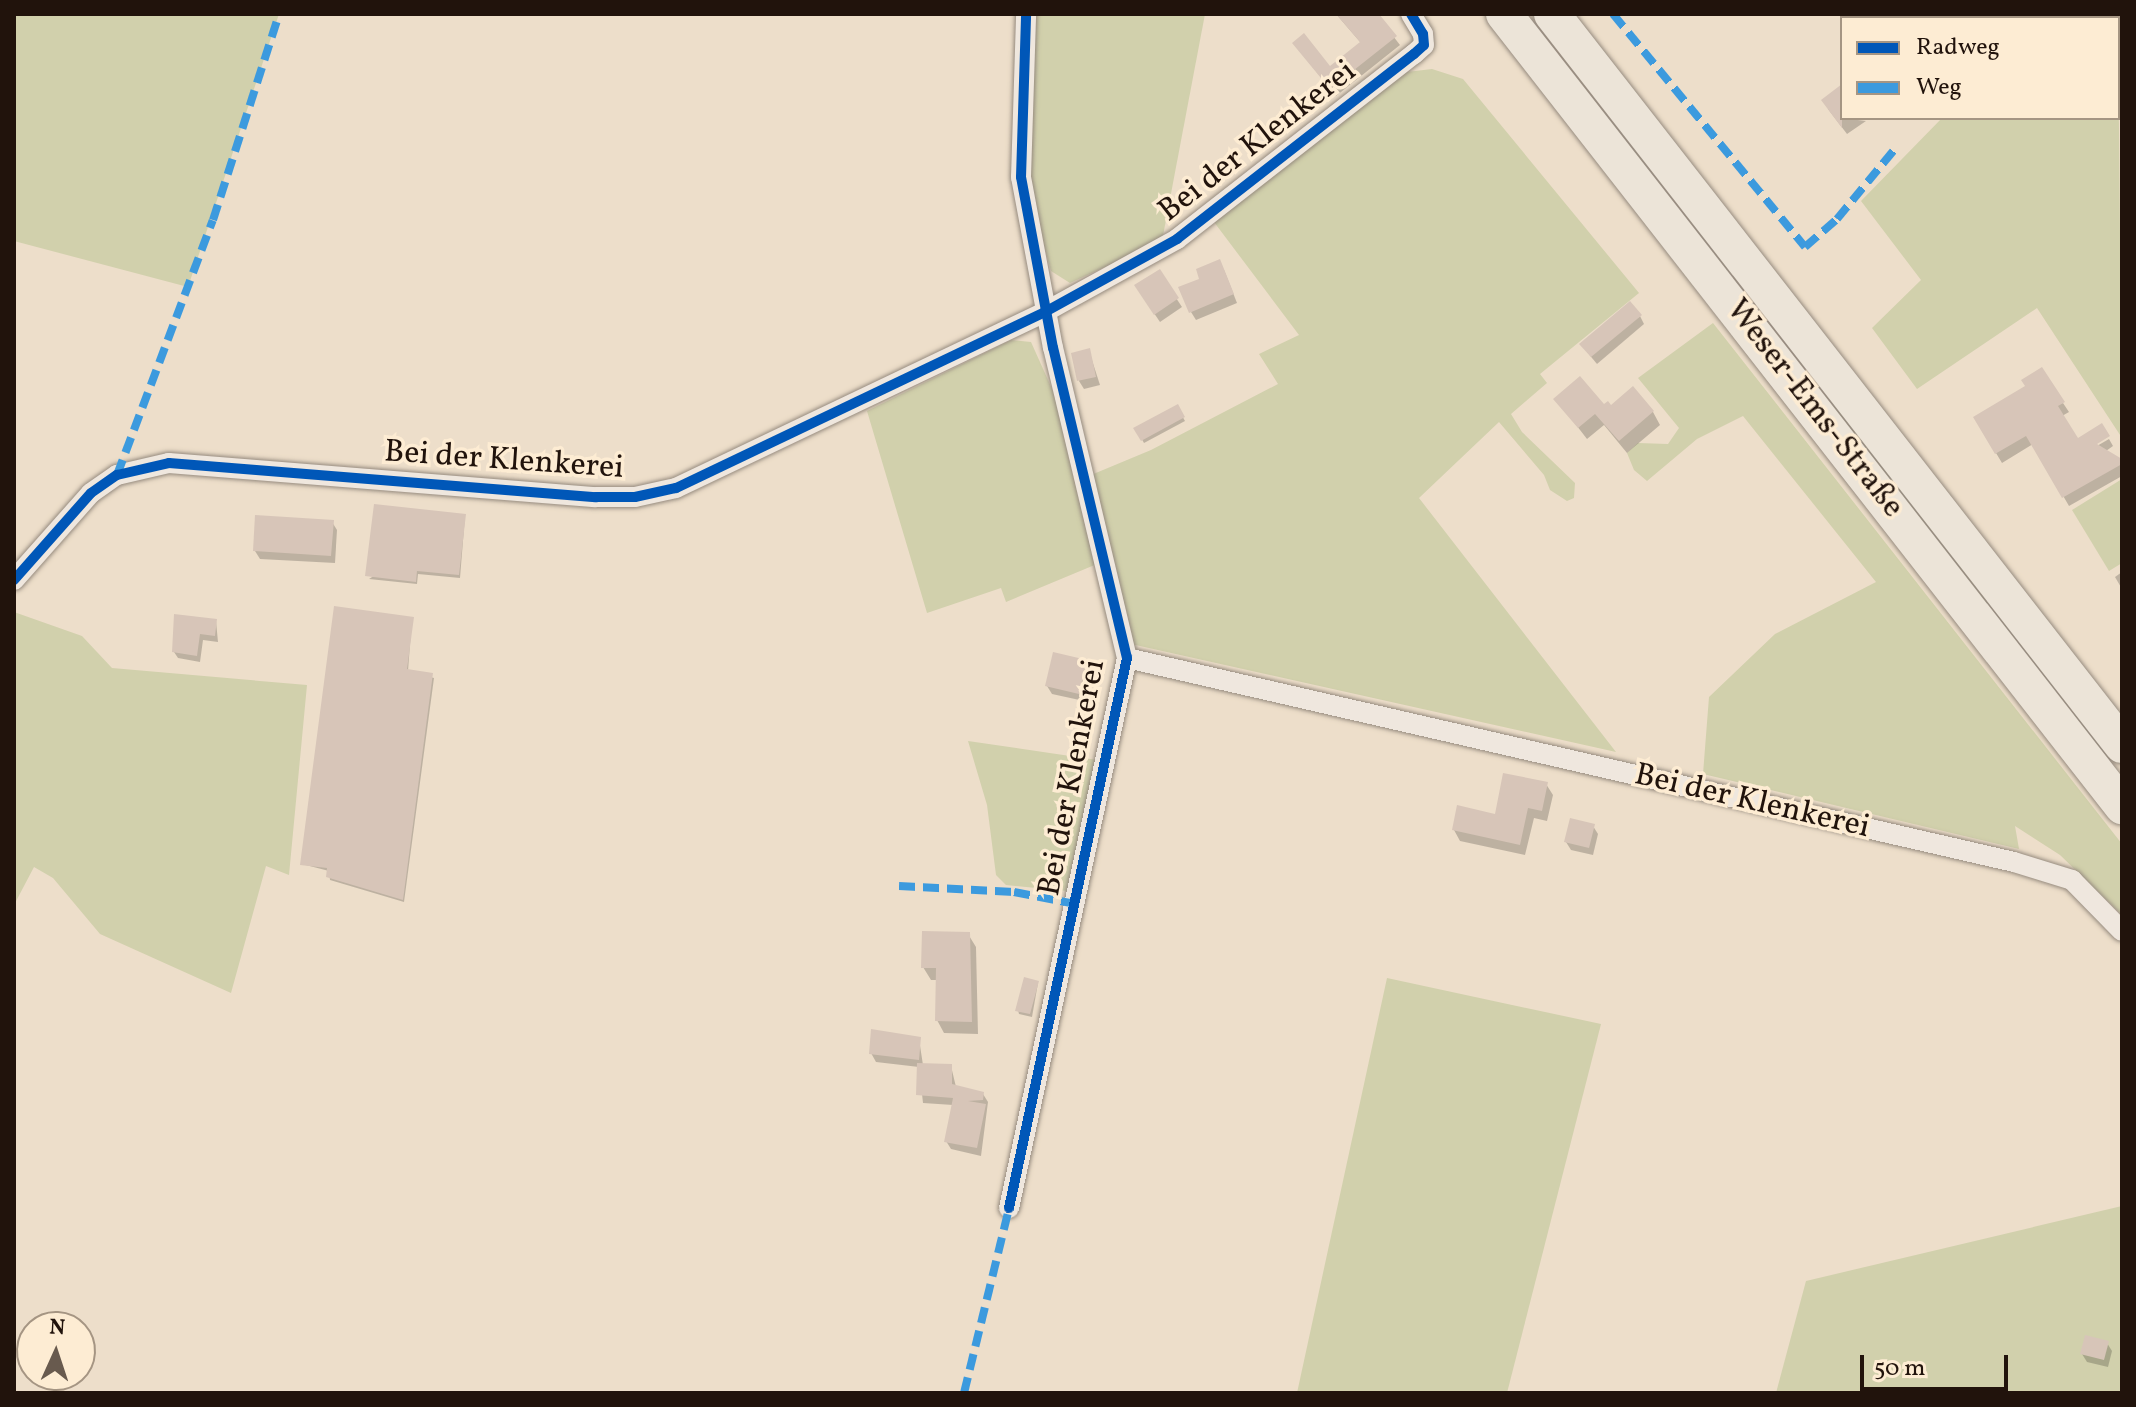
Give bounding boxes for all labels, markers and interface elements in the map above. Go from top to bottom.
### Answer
legend [1840,16,2120,120]
text: Radweg [1916,31,2000,65]
street label: Bei der Klenkerei [1152,53,1364,231]
text: Weg [1916,71,1962,105]
street label: Weser-Ems-Straße [1717,292,1911,526]
street label: Bei der Klenkerei [383,433,625,489]
street label: Bei der Klenkerei [1031,657,1115,899]
street label: Bei der Klenkerei [1631,756,1873,848]
north arrow [16,1311,96,1391]
text: N [48,1313,66,1344]
scale bar [1864,1339,2012,1389]
text: 50 m [1874,1352,1926,1386]

